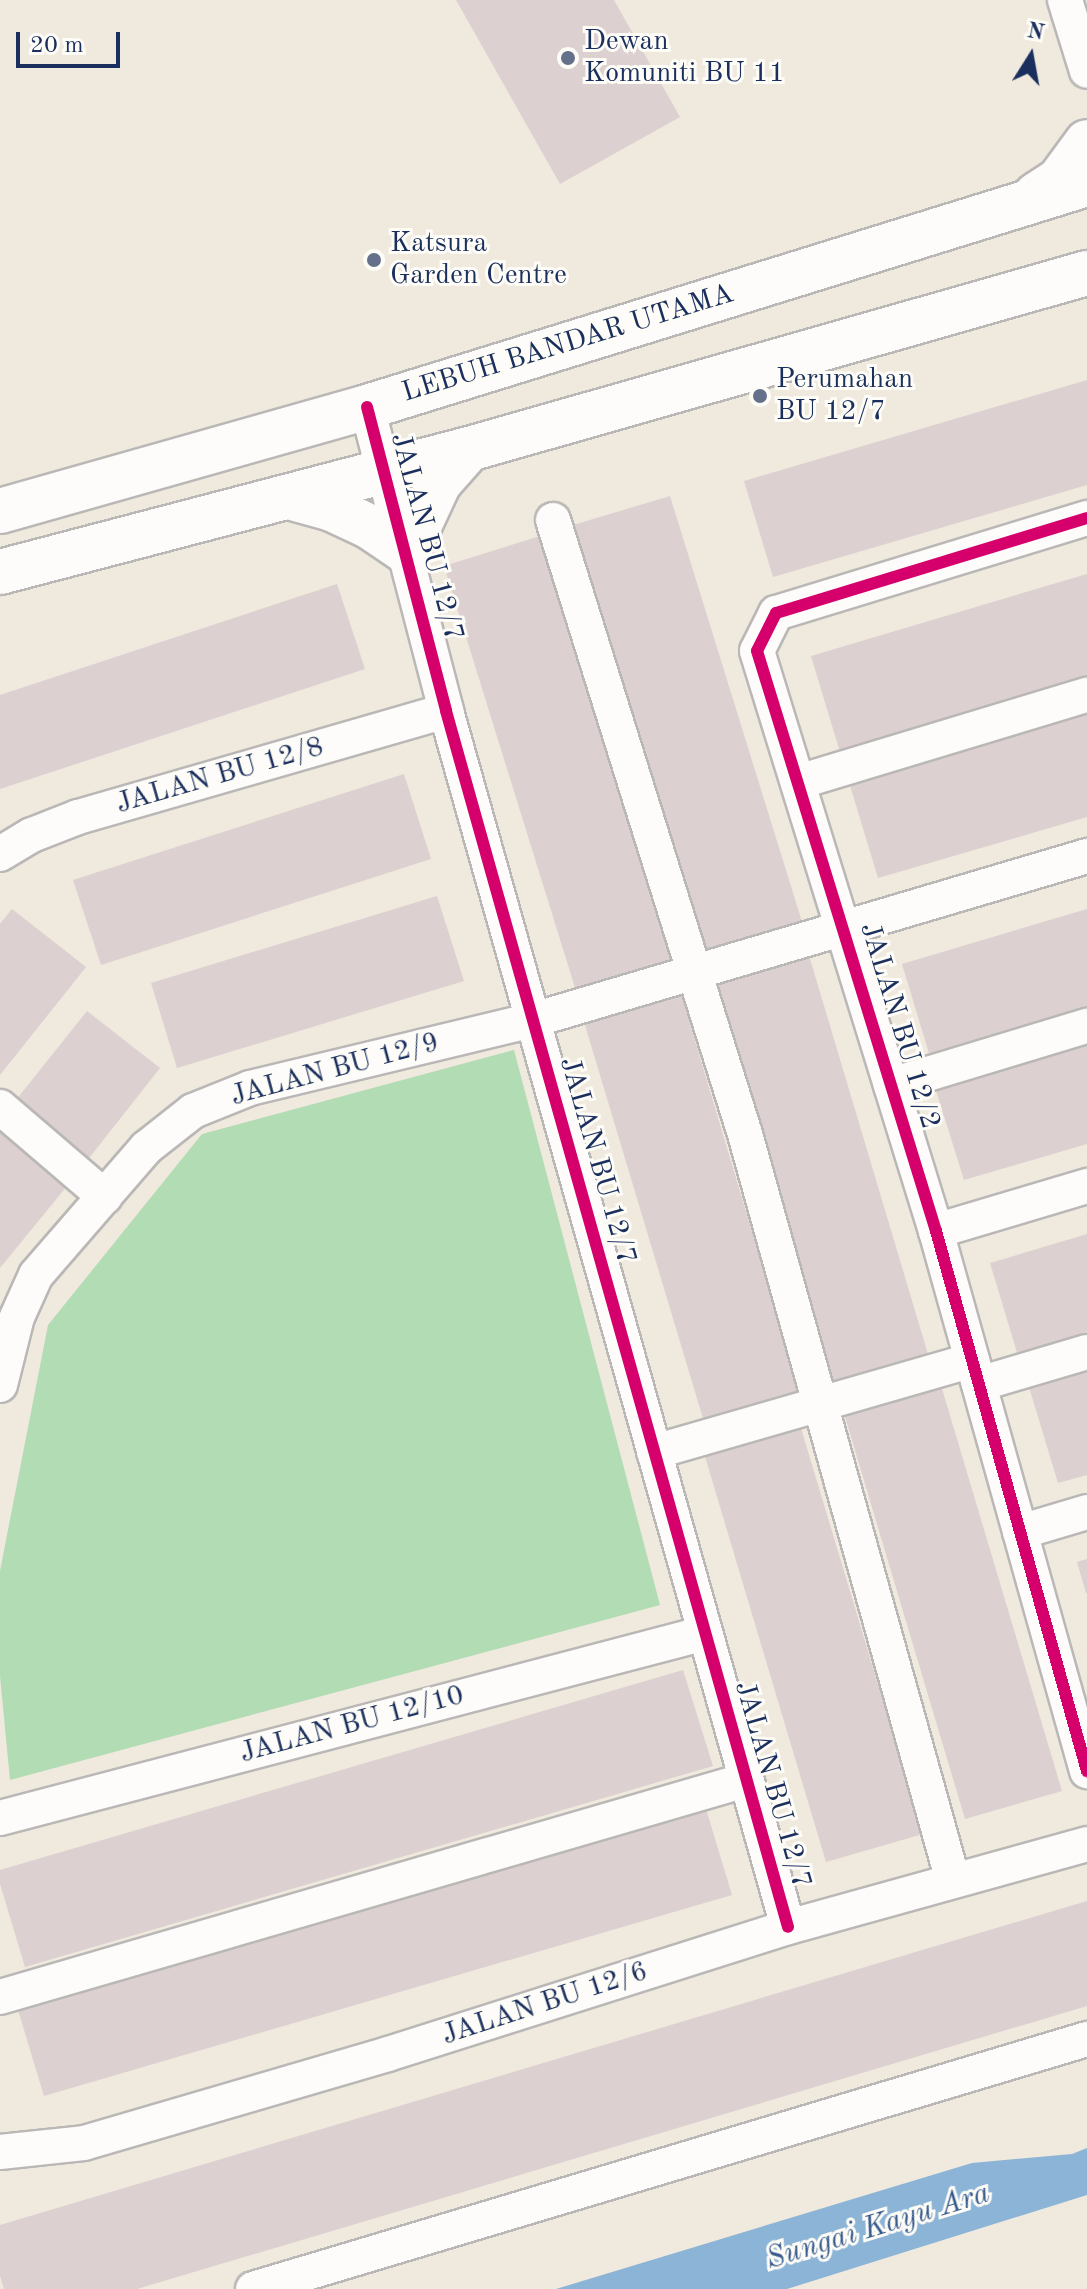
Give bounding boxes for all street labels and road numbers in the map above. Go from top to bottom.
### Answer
street label: LEBUH BANDAR UTAMA [398,278,738,410]
street label: JALAN BU 12/7 [382,429,470,645]
street label: JALAN BU 12/8 [113,730,327,822]
street label: JALAN BU 12/2 [852,919,946,1133]
street label: JALAN BU 12/9 [227,1026,443,1114]
street label: JALAN BU 12/7 [551,1054,643,1268]
street label: JALAN BU 12/7 [726,1678,818,1892]
street label: JALAN BU 12/10 [236,1679,468,1771]
street label: JALAN BU 12/6 [438,1955,652,2053]

